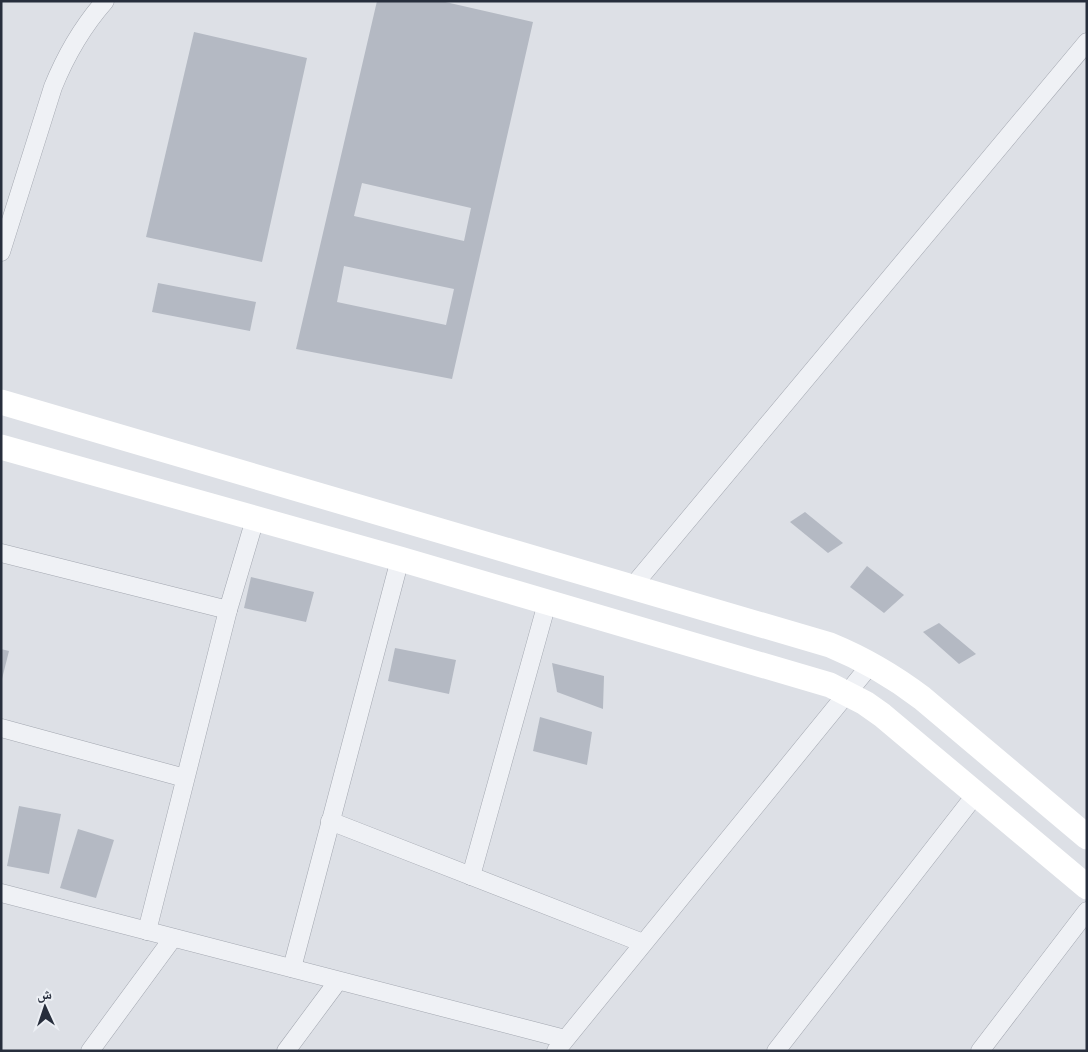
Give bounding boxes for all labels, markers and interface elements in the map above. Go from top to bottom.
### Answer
north arrow [20,982,70,1032]
text: ش [36,984,52,1003]

